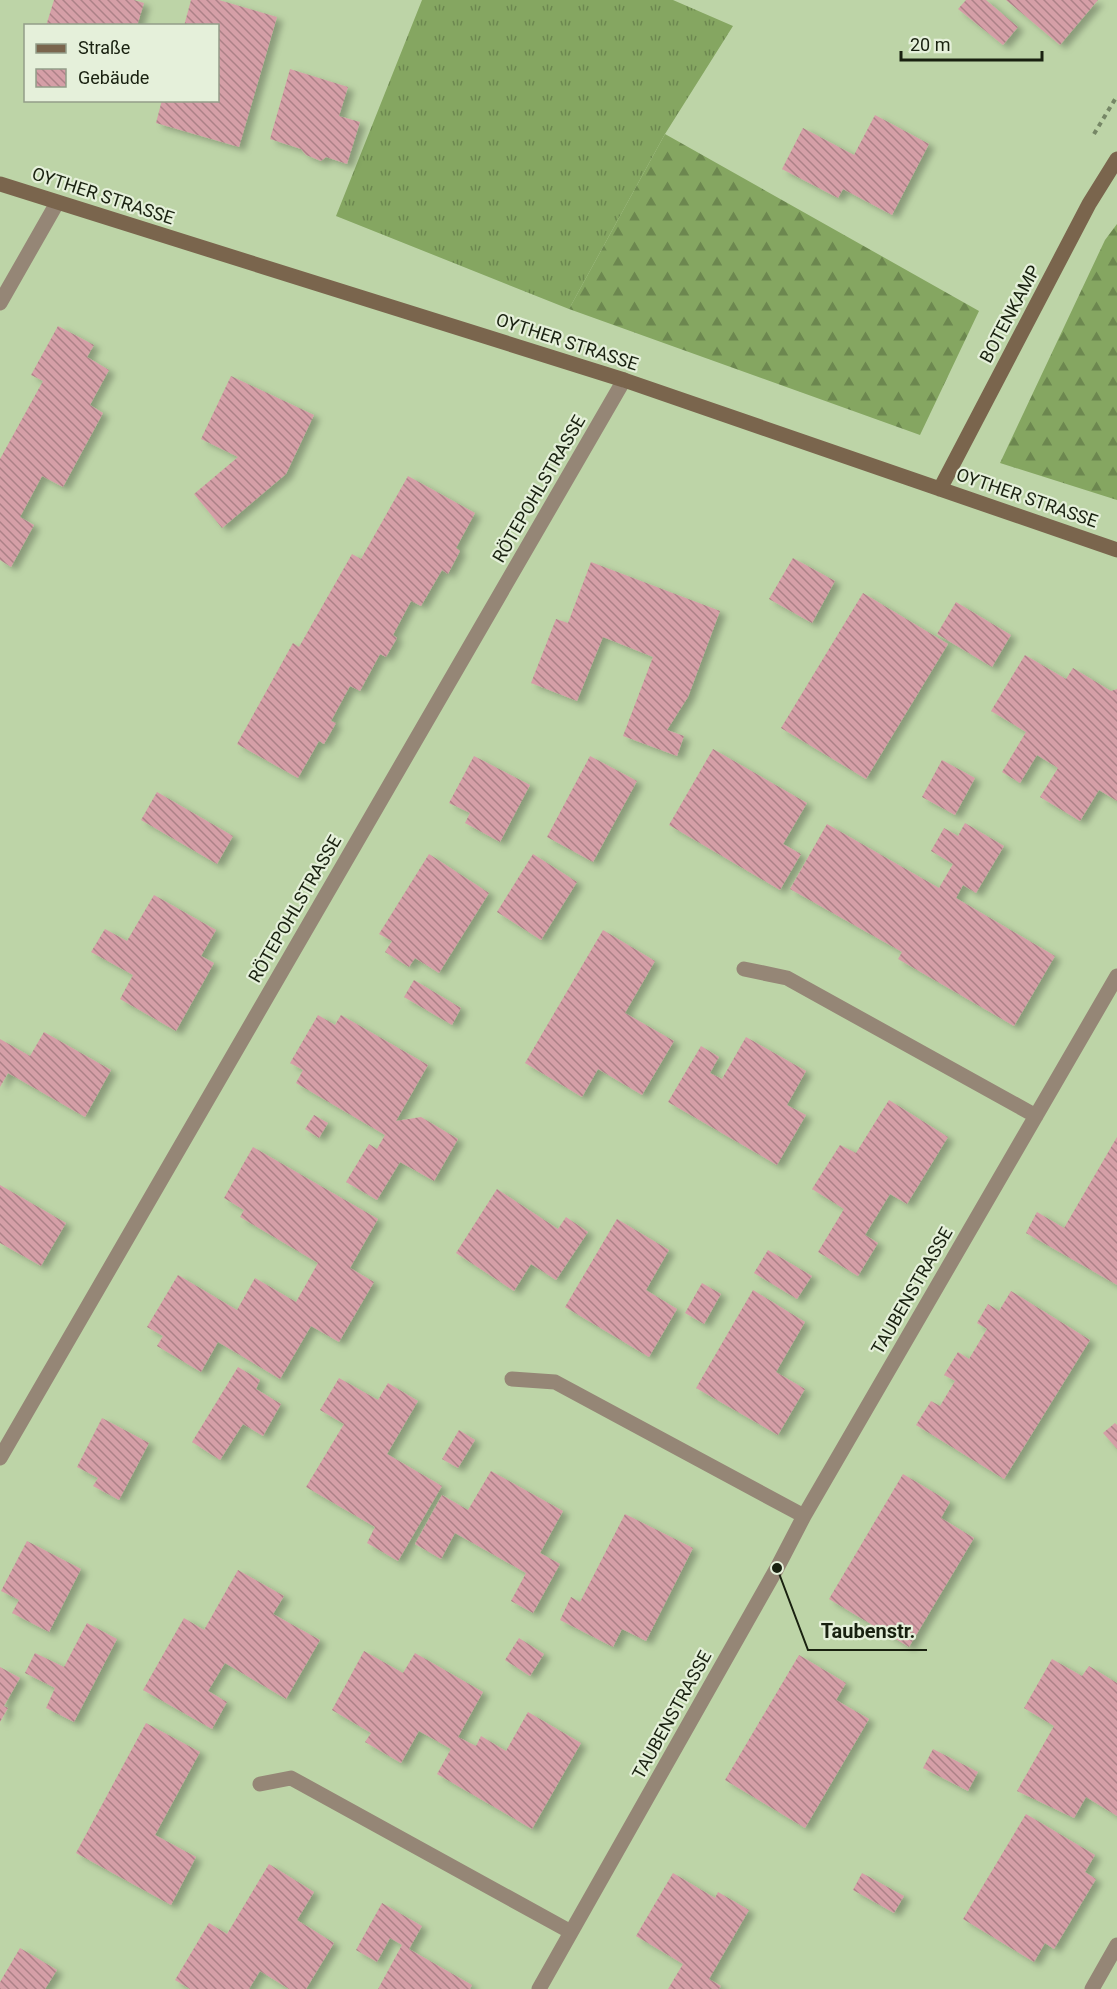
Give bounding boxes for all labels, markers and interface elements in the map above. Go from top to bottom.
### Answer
legend [24,24,219,102]
scale bar [901,24,1042,62]
text: 20 m [910,34,950,55]
text: Straße [78,37,130,58]
text: Gebäude [78,67,149,88]
street label: OYTHER STRASSE [29,163,177,228]
street label: BOTENKAMP [975,261,1044,366]
street label: OYTHER STRASSE [493,309,641,374]
street label: RÖTEPOHLSTRASSE [488,411,589,566]
street label: OYTHER STRASSE [954,463,1101,532]
street label: RÖTEPOHLSTRASSE [244,831,345,986]
street label: TAUBENSTRASSE [867,1223,957,1358]
callout: Taubenstr. [808,1612,927,1650]
text: Taubenstr. [821,1619,915,1643]
street label: TAUBENSTRASSE [628,1647,716,1783]

